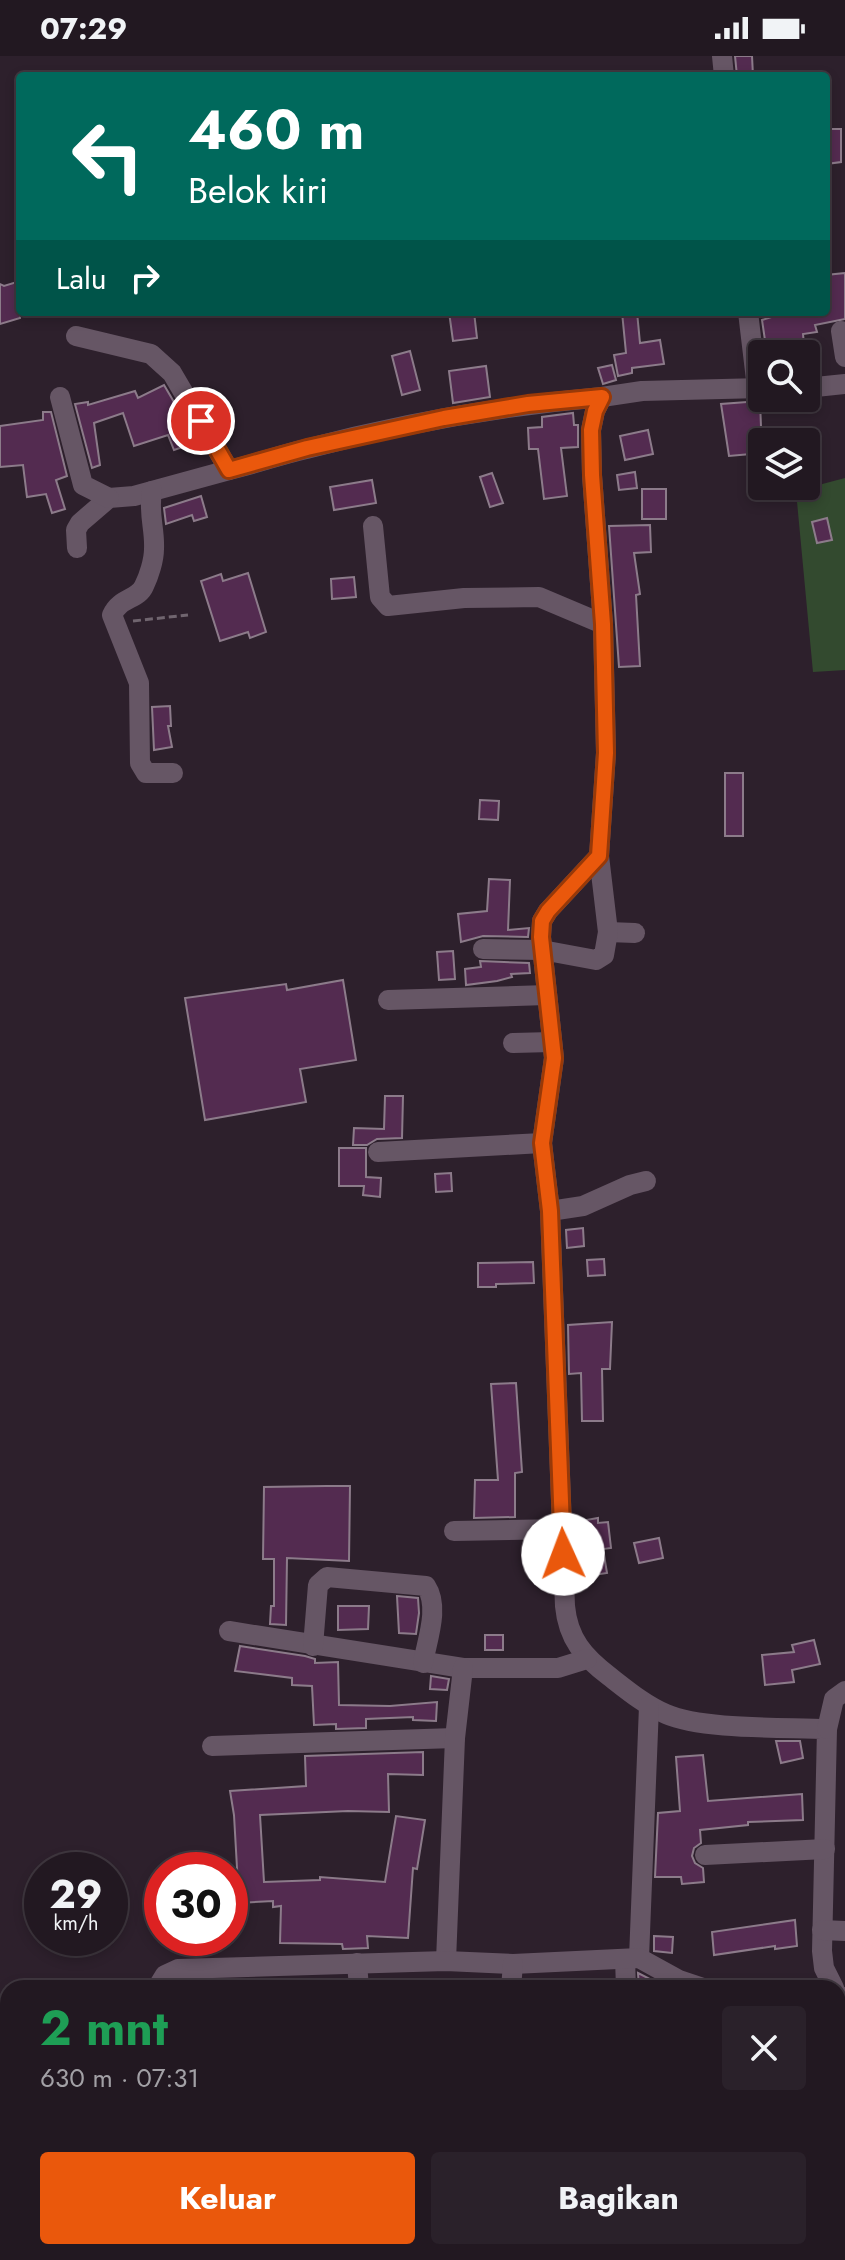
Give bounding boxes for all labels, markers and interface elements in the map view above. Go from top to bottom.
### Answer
text: 07:29 [40,7,127,50]
text: 460 m [188,89,364,170]
icon: left [56,104,160,208]
text: Belok kiri [188,164,328,216]
icon: right [123,256,167,300]
text: Lalu [56,257,107,300]
map controls [748,340,820,500]
button: search [748,340,820,412]
pin [167,387,235,455]
icon: arrive [179,399,223,443]
button: layers [748,428,820,500]
position arrow [521,1512,605,1596]
speed limit sign: 30 [144,1852,248,1956]
text: 29 [50,1865,103,1923]
text: km/h [53,1909,99,1938]
text: 2 mnt [40,1994,168,2063]
button: close [722,2006,806,2090]
text: 630 m · 07:31 [40,2059,199,2097]
button: Keluar [40,2152,415,2244]
button: Bagikan [431,2152,806,2244]

